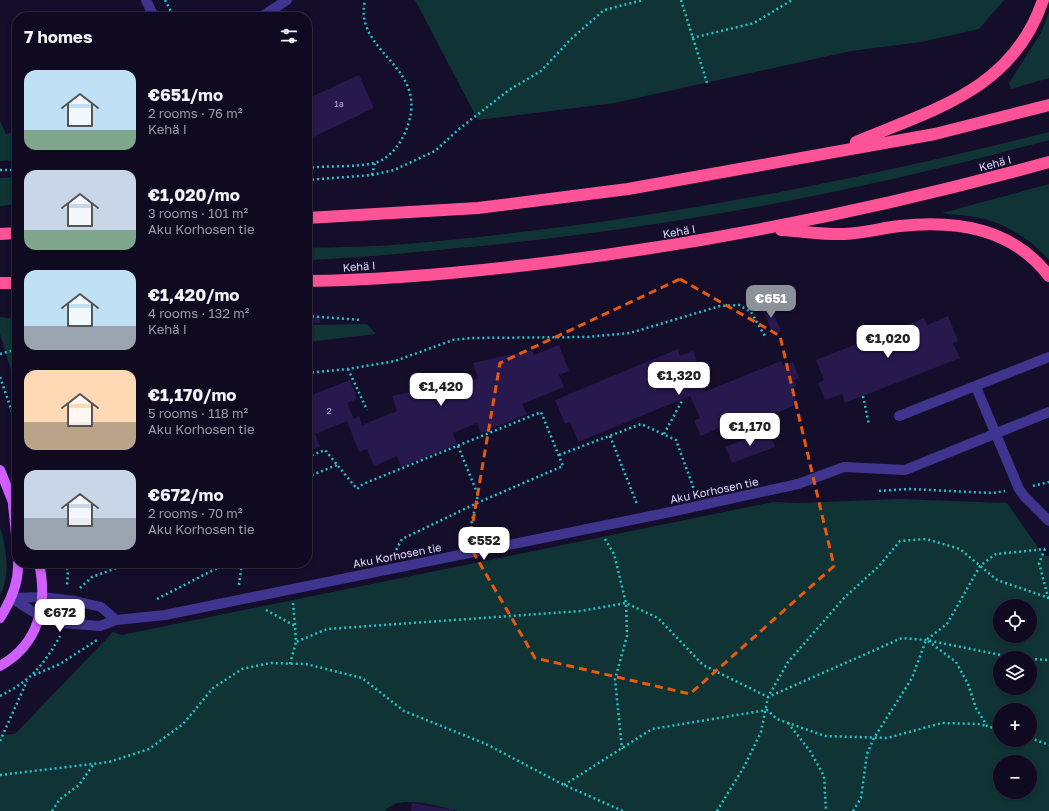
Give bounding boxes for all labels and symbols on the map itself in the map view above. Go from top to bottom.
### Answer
house number: 1a [334,98,344,109]
street label: Kehä I [977,152,1013,174]
street label: Kehä I [662,222,696,240]
street label: Kehä I [342,258,376,274]
pin: €651 [747,285,795,319]
pin: €1,020 [855,325,921,359]
pin: €1,320 [646,362,712,396]
pin: €1,420 [408,373,474,407]
house number: 2 [326,405,332,416]
pin: €1,170 [717,413,783,447]
street label: Aku Korhosen tie [669,474,759,506]
pin: €552 [460,527,508,561]
street label: Aku Korhosen tie [352,540,442,570]
pin: €672 [36,599,84,633]

